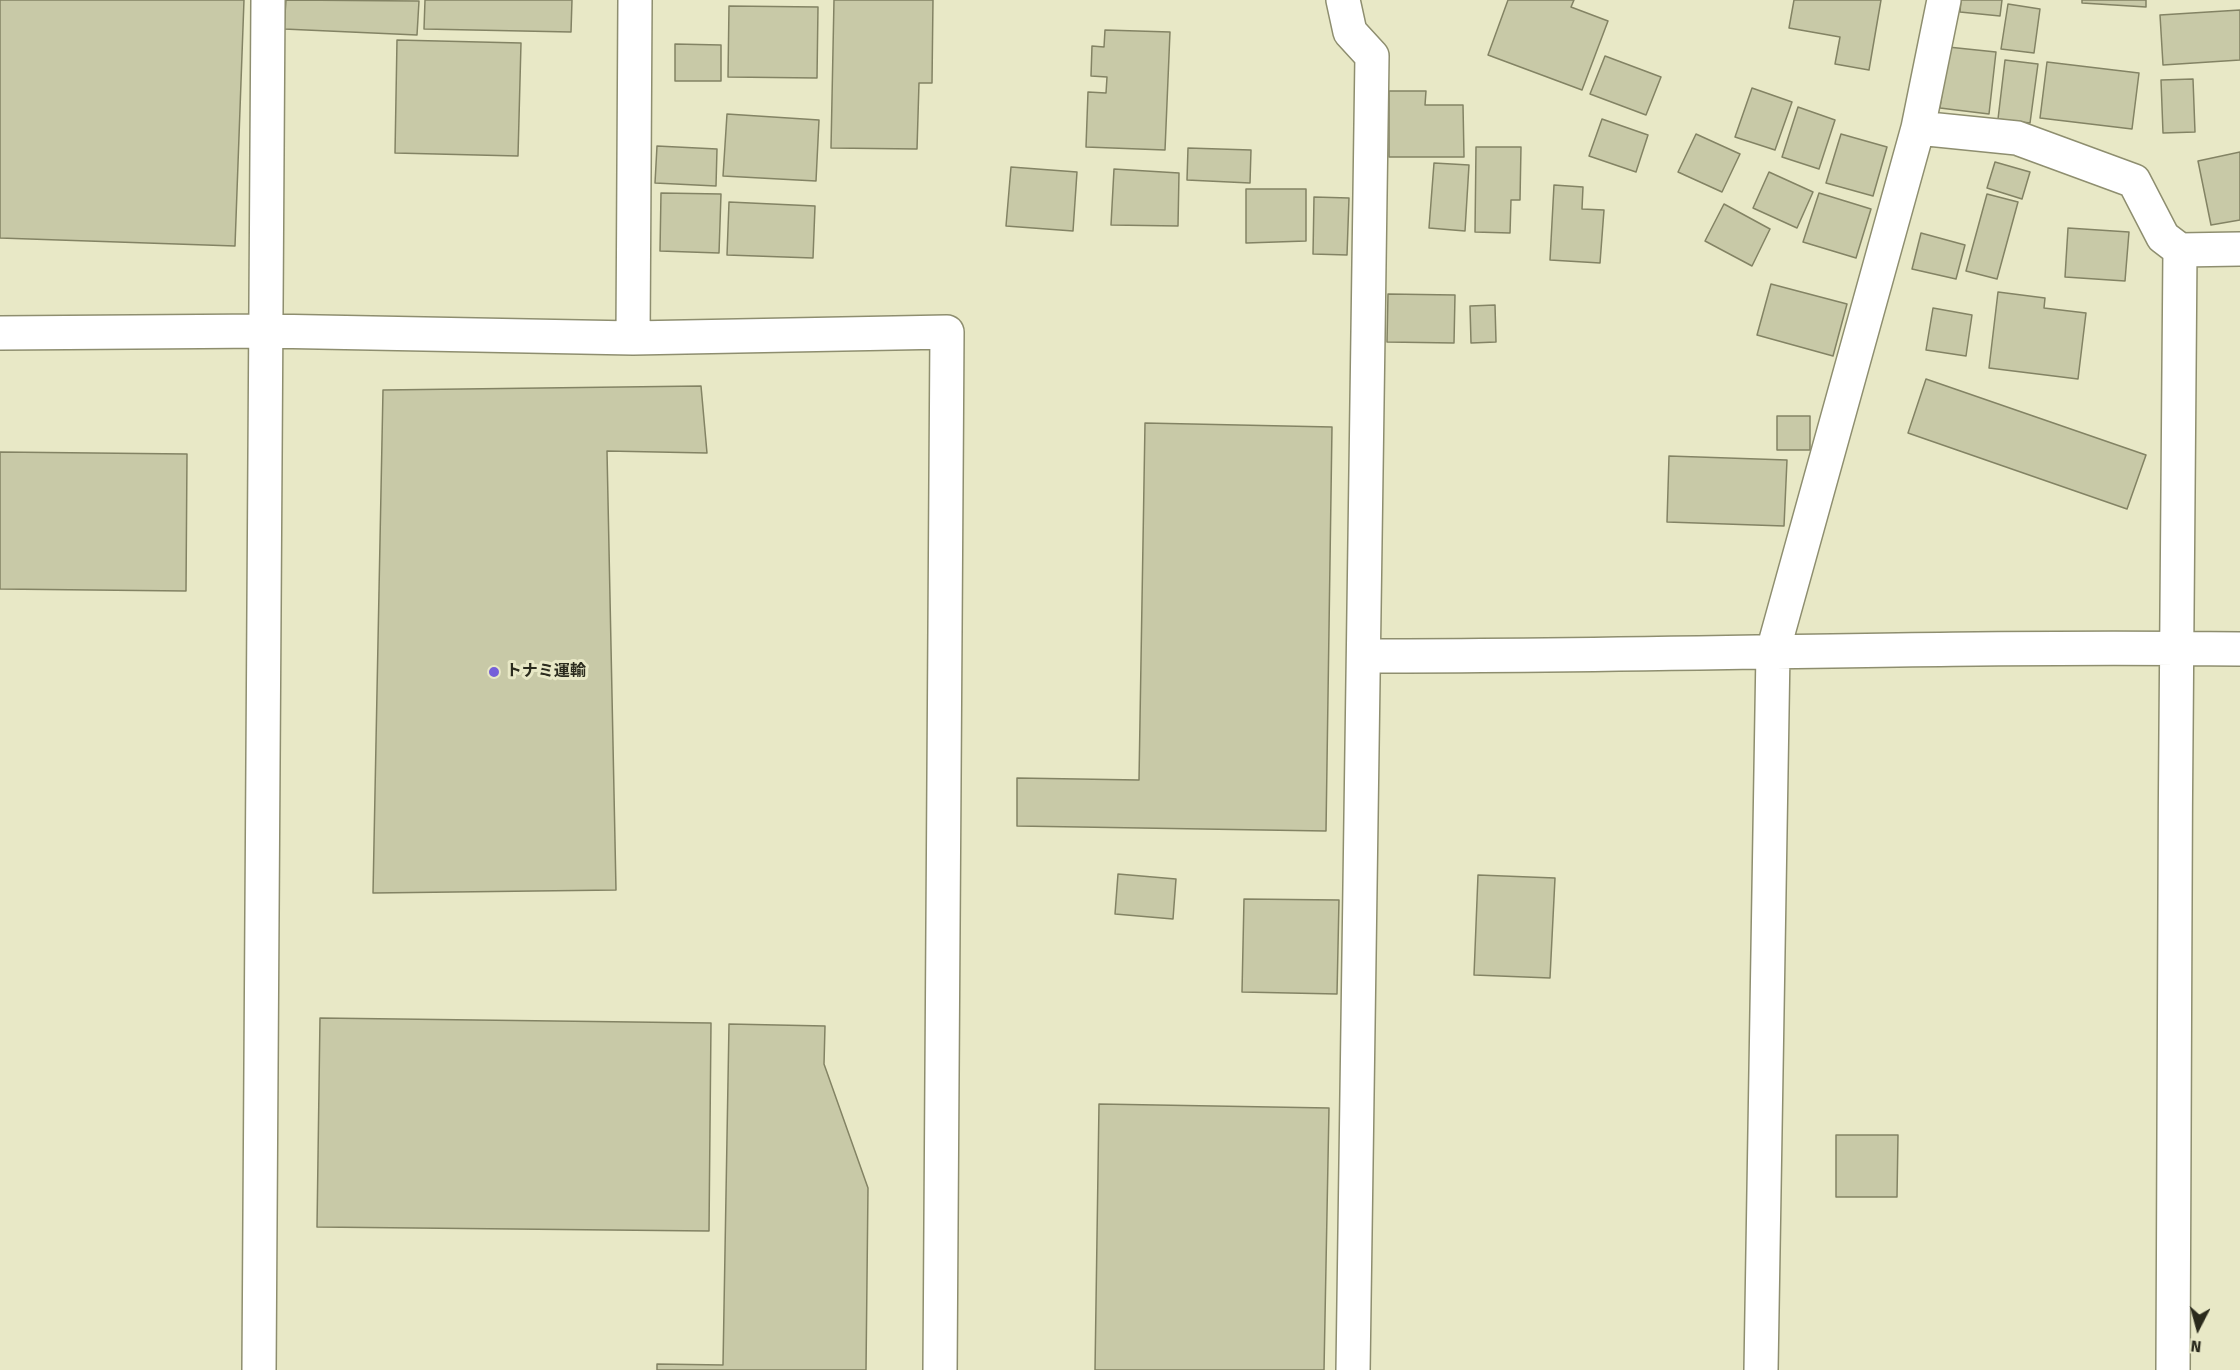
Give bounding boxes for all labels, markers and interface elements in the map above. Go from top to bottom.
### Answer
place label: トナミ運輸 [506,662,586,682]
marker: トナミ運輸 [487,665,501,679]
north arrow [2168,1298,2228,1358]
text: N [2190,1336,2202,1356]

